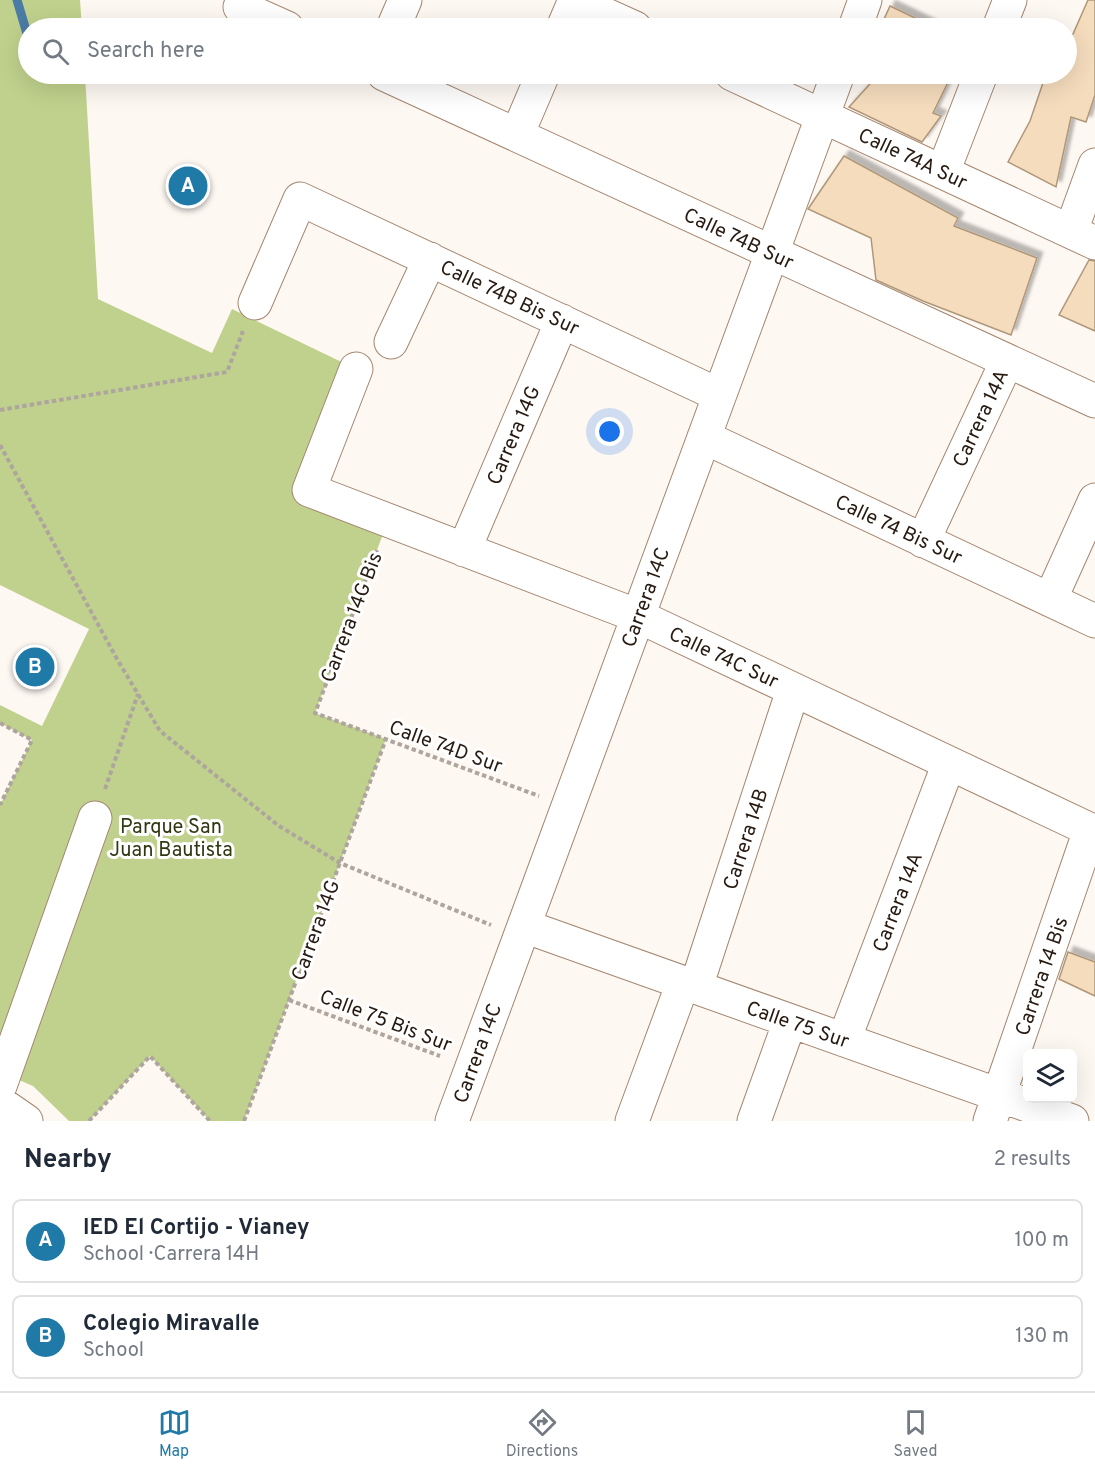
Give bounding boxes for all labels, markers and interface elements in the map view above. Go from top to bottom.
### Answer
search box [18,18,1077,84]
icon: search [39,35,72,68]
text: Search here [87,38,205,65]
street label: Calle 74A Sur [853,123,971,197]
pin: A [168,164,207,208]
street label: Calle 74B Sur [679,203,798,277]
street label: Calle 74B Bis Sur [435,255,583,343]
street label: Carrera 14A [948,366,1016,472]
street label: Carrera 14G [482,382,547,489]
your location [595,417,624,446]
street label: Calle 74 Bis Sur [830,490,966,572]
street label: Carrera 14C [617,544,677,651]
street label: Carrera 14G Bis [316,549,390,687]
street label: Calle 74C Sur [664,622,782,696]
pin: B [15,644,54,690]
street label: Calle 74D Sur [385,715,506,781]
street label: Carrera 14B [718,786,775,893]
park label: Parque San Juan Bautista [109,815,233,864]
street label: Carrera 14A [868,849,930,956]
street label: Carrera 14G [287,877,347,985]
street label: Carrera 14 Bis [1010,914,1075,1040]
street label: Calle 75 Bis Sur [315,985,455,1059]
street label: Calle 75 Sur [742,996,853,1056]
street label: Carrera 14C [449,1000,509,1107]
map controls [1023,1049,1077,1103]
button: layers [1023,1049,1077,1103]
text: Nearby [24,1144,112,1177]
text: 2 results [994,1147,1071,1173]
text: IED El Cortijo - Vianey [83,1215,309,1242]
text: A [38,1228,53,1254]
text: 100 m [1014,1228,1069,1254]
text: School · Carrera 14H [83,1242,259,1268]
text: Colegio Miravalle [83,1311,260,1338]
text: B [39,1324,52,1350]
text: 130 m [1015,1324,1069,1350]
text: School [83,1338,144,1364]
tab: Map [158,1406,191,1462]
tab: Directions [506,1406,578,1462]
tab: Saved [893,1406,937,1462]

